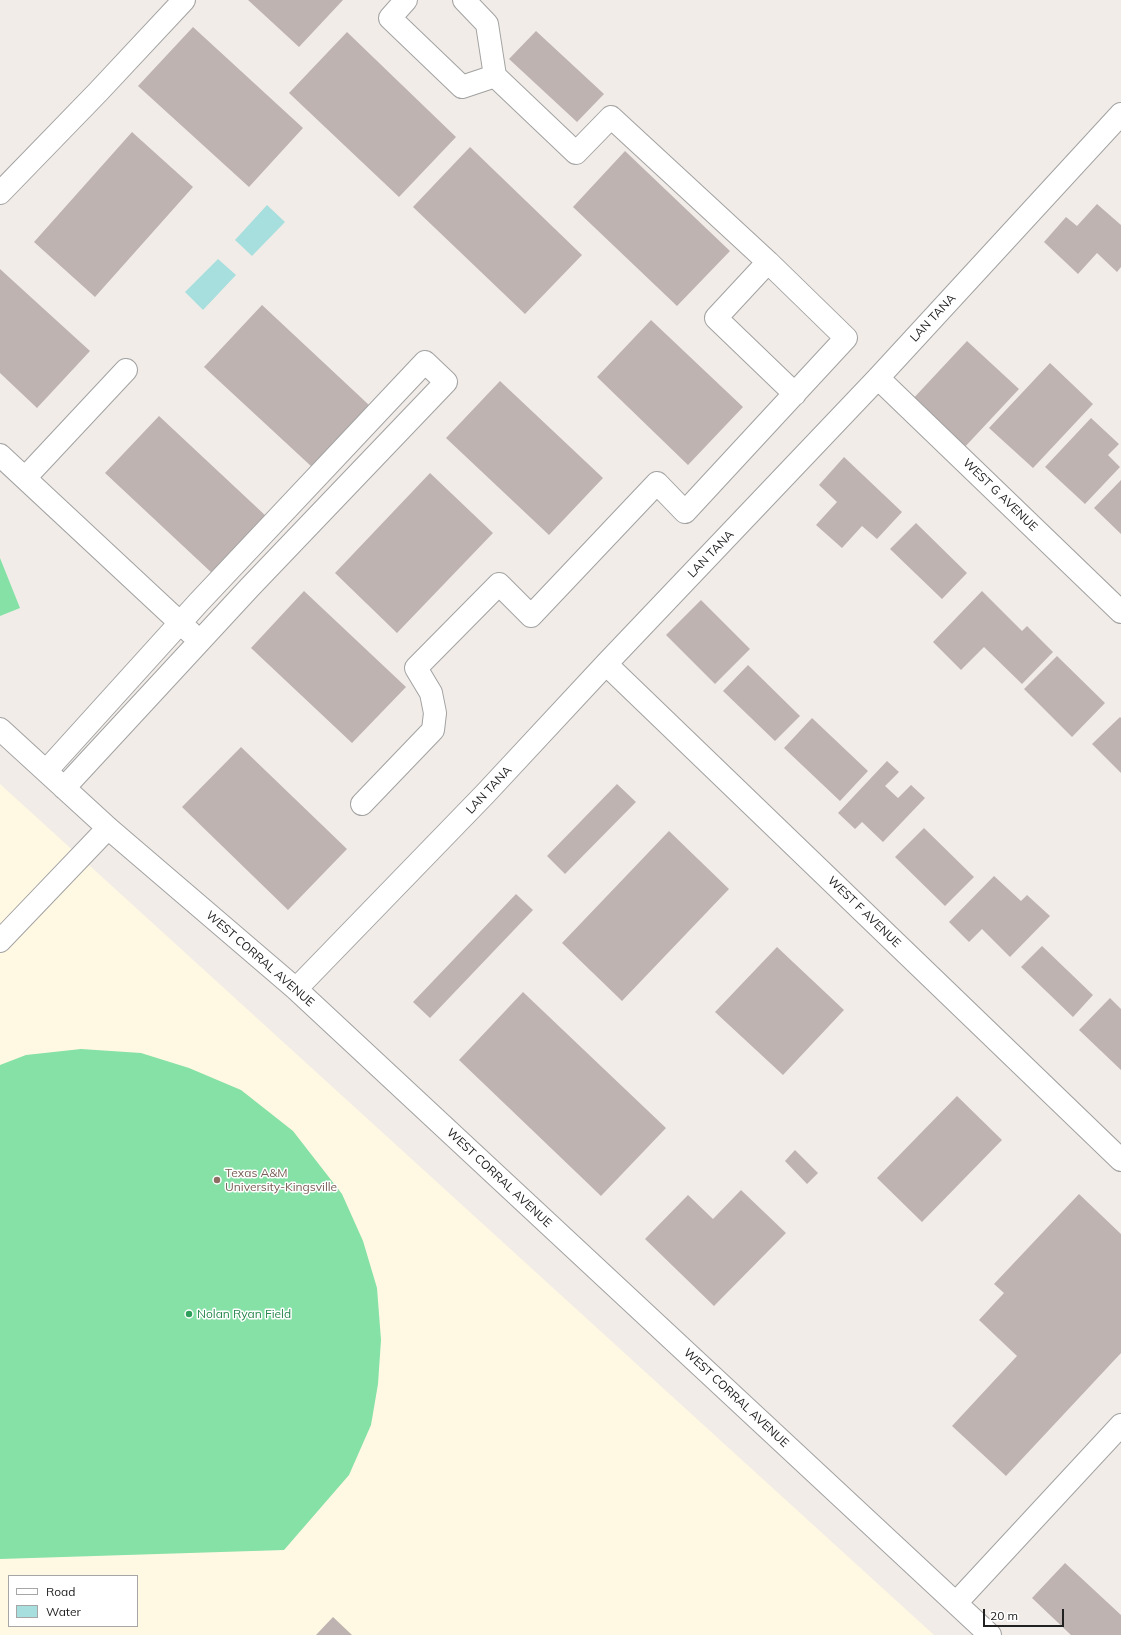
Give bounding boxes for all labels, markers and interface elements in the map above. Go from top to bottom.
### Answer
street label: LAN TANA [907,291,959,345]
street label: WEST G AVENUE [960,456,1040,534]
street label: LAN TANA [685,527,737,581]
street label: LAN TANA [463,763,515,817]
street label: WEST F AVENUE [824,873,904,951]
street label: WEST CORRAL AVENUE [203,908,317,1010]
street label: WEST CORRAL AVENUE [443,1126,555,1230]
place label: Texas A&M University-Kingsville [225,1166,337,1194]
marker: Texas A&M University-Kingsville [212,1175,222,1185]
place label: Nolan Ryan Field [197,1307,291,1321]
marker: Nolan Ryan Field [184,1309,194,1319]
street label: WEST CORRAL AVENUE [680,1346,792,1450]
legend [8,1575,138,1627]
text: Road [46,1584,75,1599]
scale bar [985,1601,1066,1627]
text: Water [46,1604,81,1619]
text: 20 m [990,1608,1018,1623]

